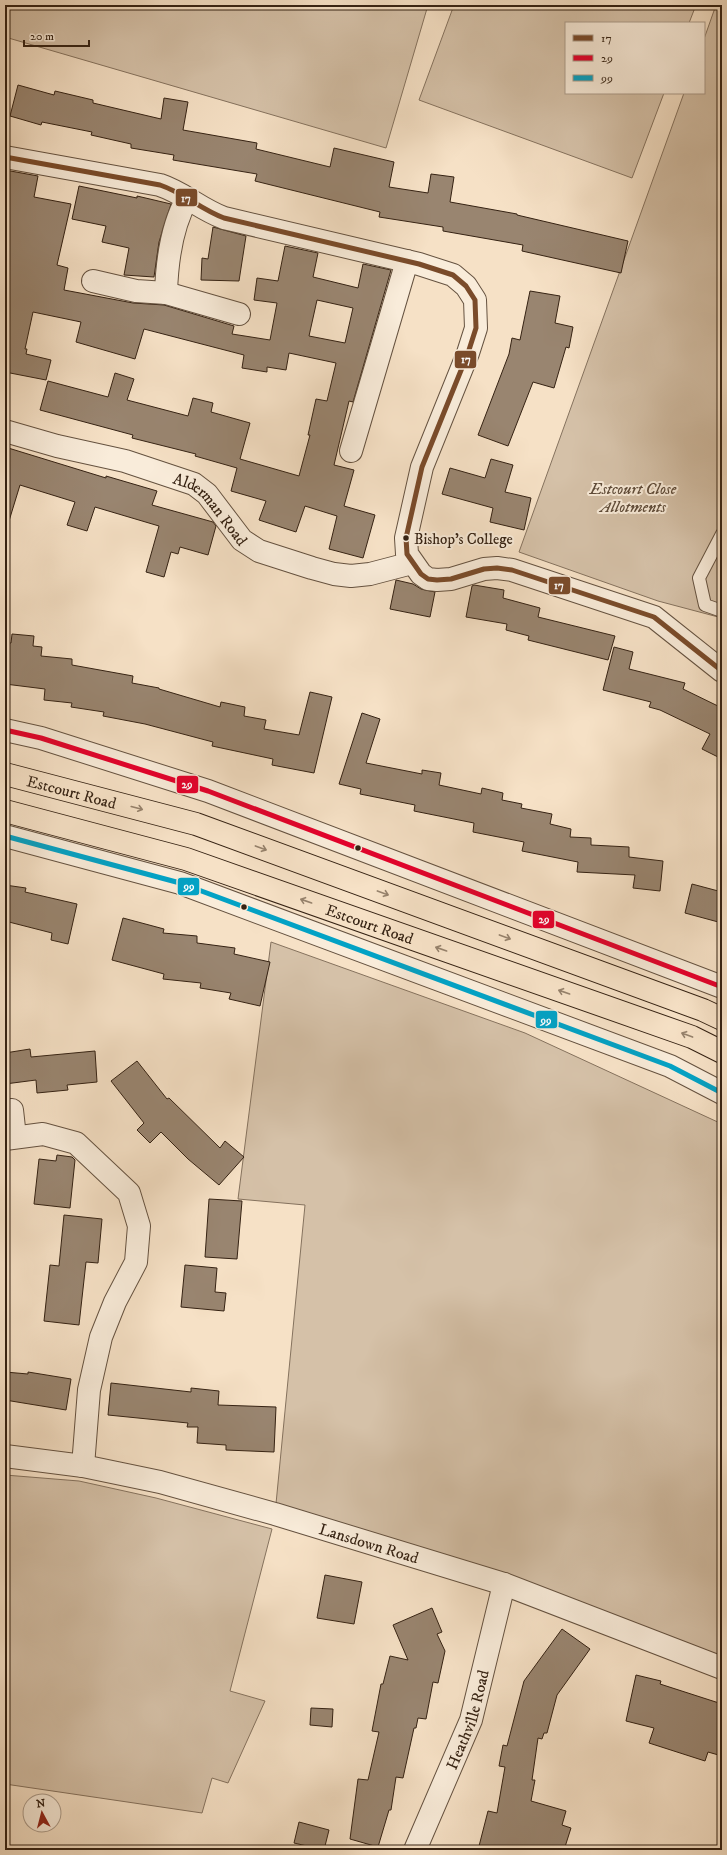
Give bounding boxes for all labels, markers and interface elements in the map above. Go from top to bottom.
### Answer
scale bar [24,22,89,48]
legend [565,22,705,94]
text: 20 m [30,29,54,44]
text: 17 [601,31,612,46]
text: 29 [601,51,613,66]
text: 99 [600,71,613,86]
line badge: 17 [175,188,198,207]
text: 17 [181,192,191,206]
line badge: 17 [454,350,477,369]
text: 17 [461,353,471,367]
street label: Alderman Road [170,469,252,550]
park label: Estcourt Close Allotments [589,479,677,517]
place label: Bishop's College [414,530,513,549]
marker: Bishop's College [401,533,411,543]
line badge: 17 [548,576,571,595]
text: 17 [554,579,564,593]
street label: Estcourt Road [25,771,118,814]
line badge: 29 [176,775,199,794]
text: 29 [182,778,193,792]
one-way arrow [131,805,144,813]
unlabelled marker [353,843,363,853]
one-way arrow [255,845,268,852]
line badge: 99 [177,877,200,896]
text: 99 [183,880,195,894]
one-way arrow [377,889,389,897]
one-way arrow [300,897,312,905]
street label: Estcourt Road [323,900,416,949]
unlabelled marker [239,902,249,912]
line badge: 29 [532,910,555,929]
text: 29 [539,913,550,927]
one-way arrow [499,934,511,942]
one-way arrow [435,945,448,952]
one-way arrow [558,988,571,995]
line badge: 99 [535,1010,558,1029]
text: 99 [540,1014,552,1028]
one-way arrow [681,1031,693,1039]
street label: Lansdown Road [317,1519,421,1568]
street label: Heathville Road [442,1668,494,1773]
north arrow [22,1793,62,1833]
text: N [36,1797,46,1812]

